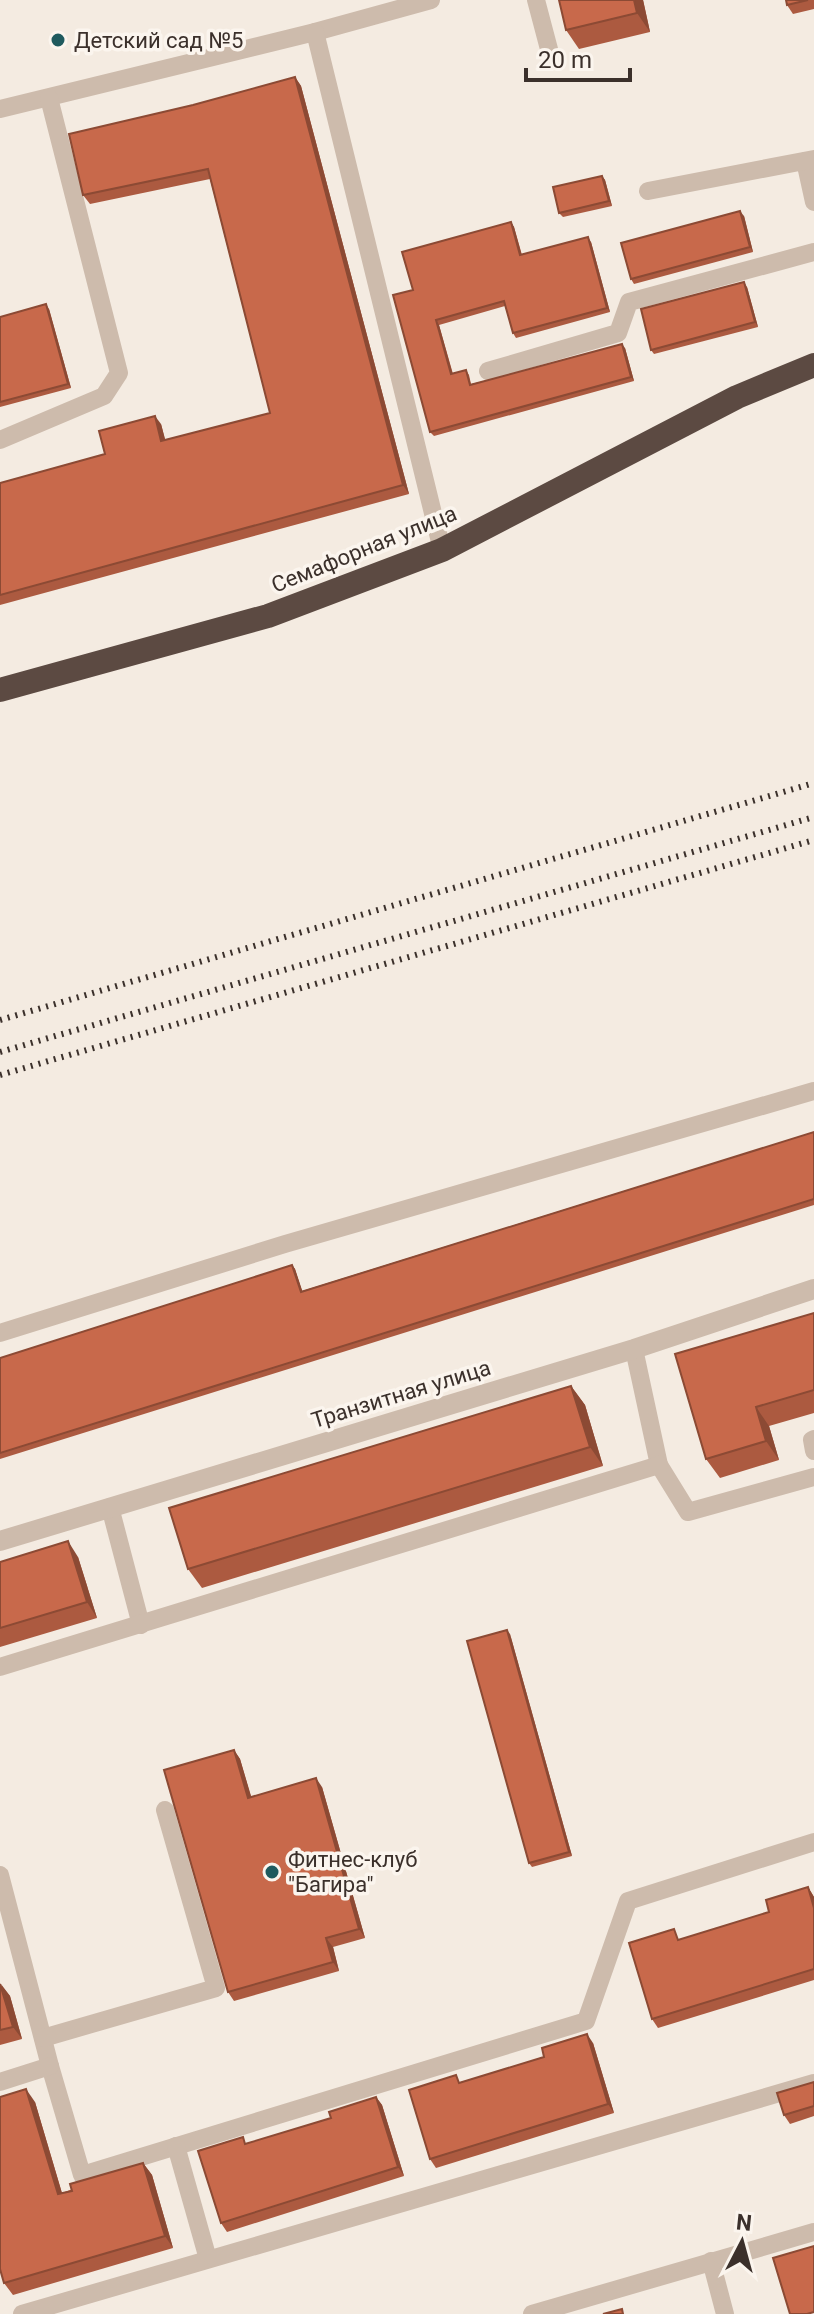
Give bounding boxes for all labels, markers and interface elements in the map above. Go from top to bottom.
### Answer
place label: Детский сад №5 [74,28,243,53]
marker: Детский сад №5 [49,31,67,49]
scale bar [526,32,630,82]
text: 20 m [538,46,592,74]
street label: Семафорная улица [268,500,460,598]
street label: Транзитная улица [308,1355,494,1433]
place label: Фитнес-клуб "Багира" [288,1847,417,1897]
marker: Фитнес-клуб "Багира" [263,1863,281,1881]
north arrow [702,2202,782,2282]
text: N [735,2209,753,2236]

